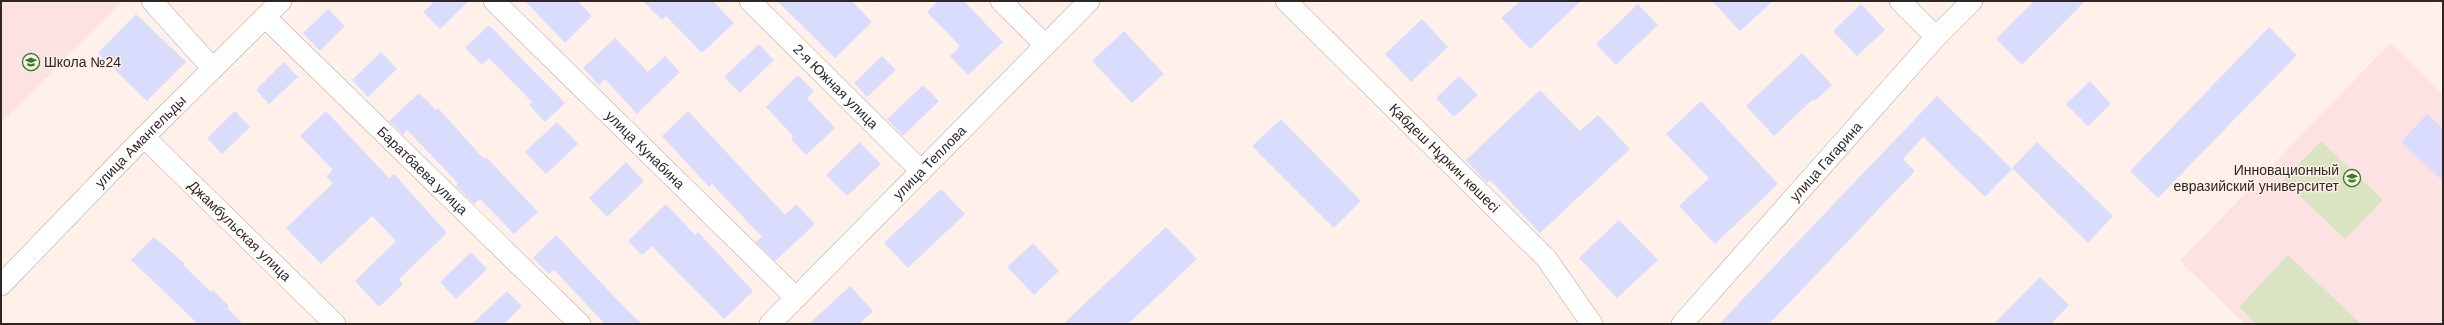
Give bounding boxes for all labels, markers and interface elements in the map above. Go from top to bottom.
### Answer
street label: 2-я Южная улица [790,41,882,132]
school or university icon: Школа №24 [21,52,41,72]
place label: Школа №24 [44,54,121,70]
street label: улица Амангельды [92,92,189,191]
street label: Қабдеш Нұркин көшесі [1386,100,1503,215]
street label: улица Кунабина [602,107,688,192]
street label: улица Гагарина [1786,118,1865,205]
street label: улица Теплова [890,122,969,203]
street label: Баратбаева улица [374,123,471,218]
place label: Инновационный евразийский университет [2173,162,2340,194]
school or university icon: Инновационный евразийский университет [2342,168,2362,188]
street label: Джамбульская улица [185,177,295,285]

